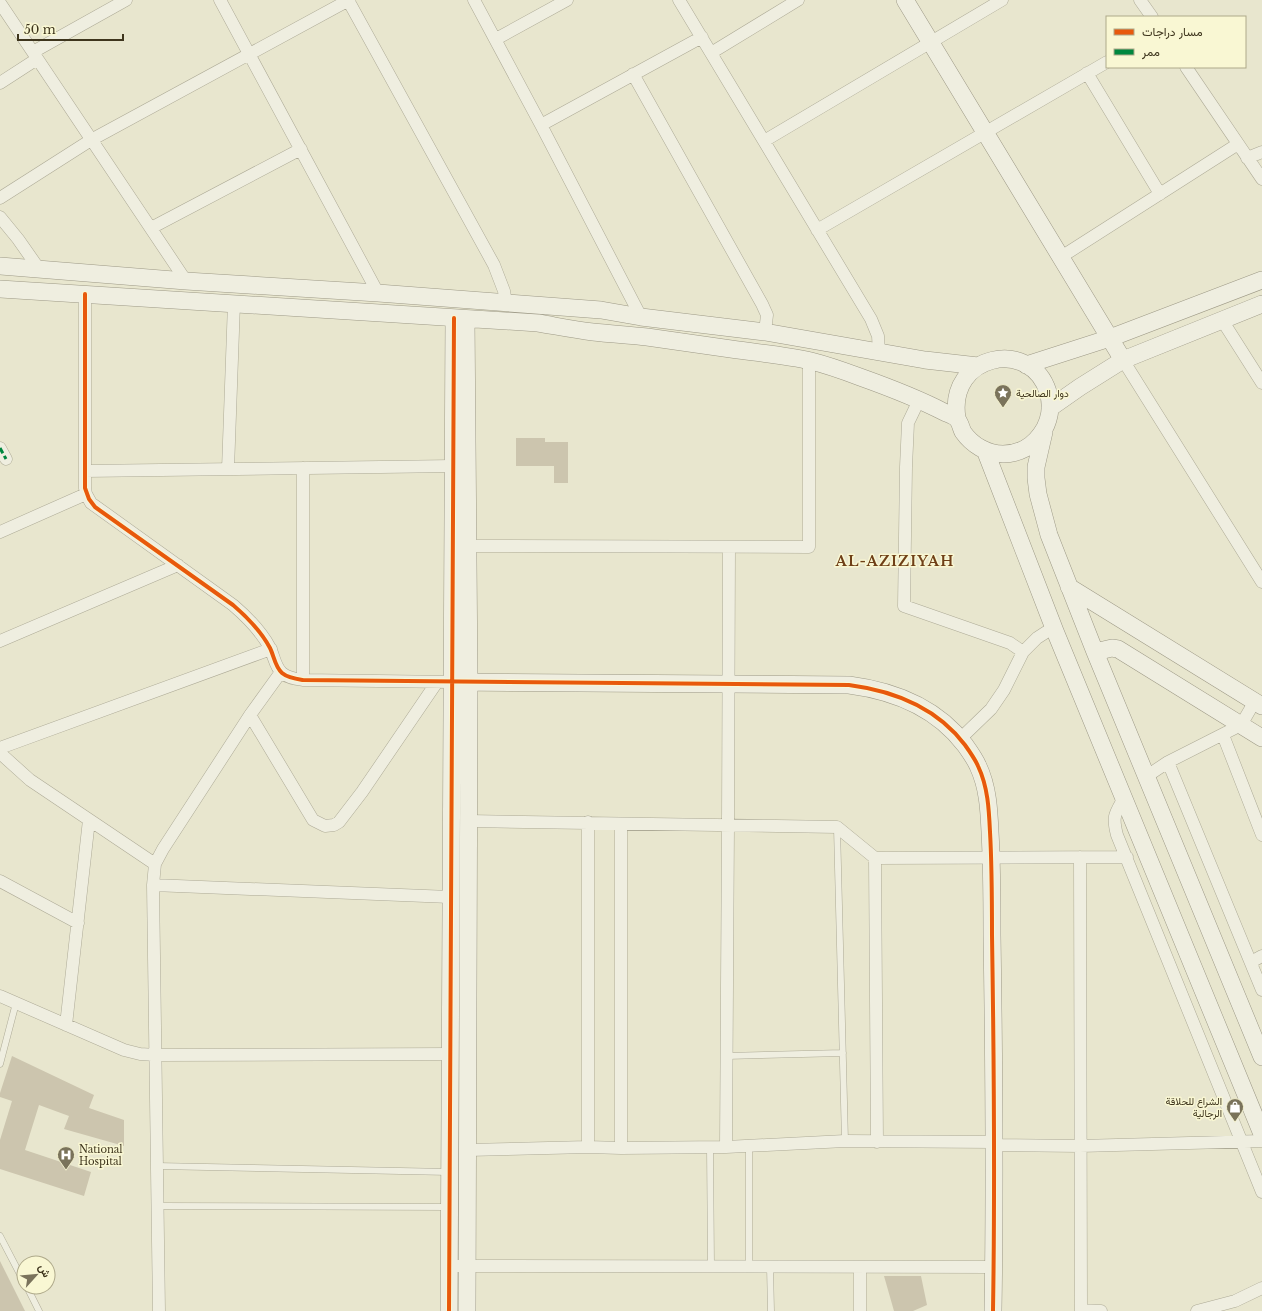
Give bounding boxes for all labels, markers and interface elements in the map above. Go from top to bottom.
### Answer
scale bar [18,16,123,42]
legend [1106,16,1246,68]
text: 50 m [24,22,56,37]
text: مسار دراجات [1142,24,1203,40]
text: ممر [1141,44,1160,60]
place icon: دوار الصالحية [993,383,1013,408]
place label: دوار الصالحية [1016,387,1069,400]
district label: AL-AZIZIYAH [835,552,954,570]
place label: الشراع للحلاقة الرجالية [1166,1095,1222,1120]
shop icon: الشراع للحلاقة الرجالية [1225,1097,1245,1122]
place label: National Hospital [79,1143,123,1168]
hospital icon: National Hospital [56,1145,76,1170]
north arrow [16,1255,56,1295]
text: ش [36,1261,54,1280]

